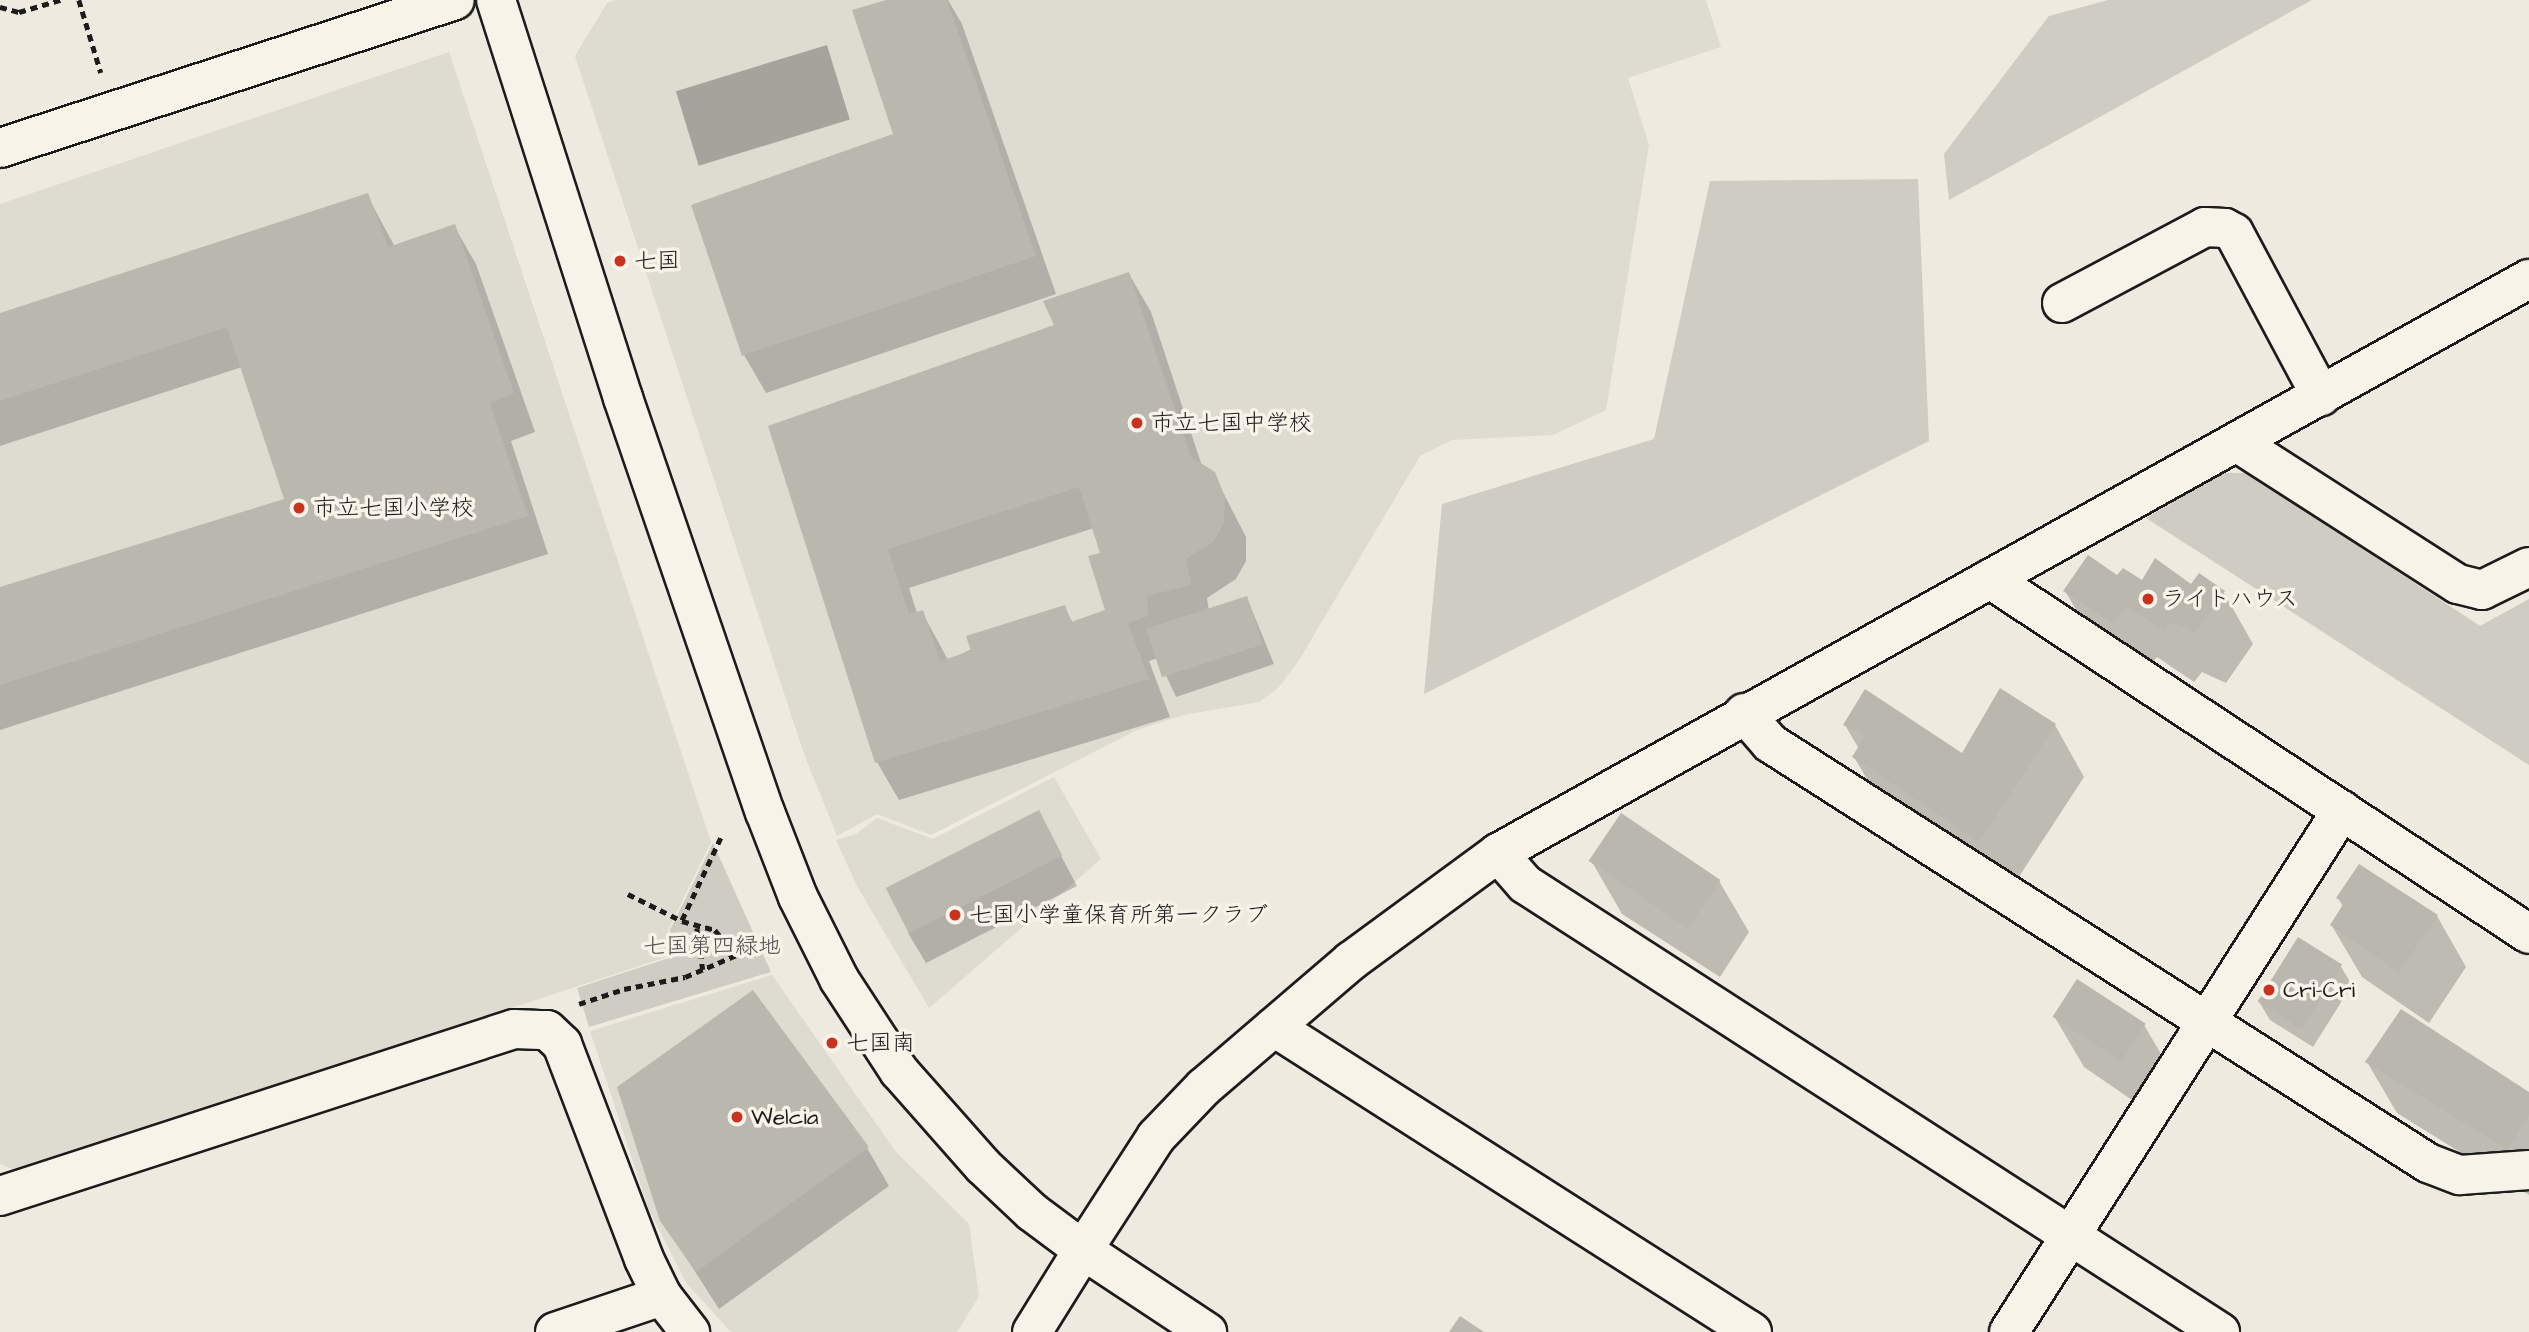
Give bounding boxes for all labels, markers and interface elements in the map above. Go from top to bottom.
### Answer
place label: 七国 [634,247,680,275]
marker: 七国 [612,253,628,269]
place label: 市立七国中学校 [1151,409,1312,437]
marker: 市立七国中学校 [1129,415,1145,431]
place label: 市立七国小学校 [313,494,474,522]
marker: 市立七国小学校 [291,500,307,516]
place label: ライトハウス [2162,585,2300,613]
marker: ライトハウス [2140,591,2156,607]
place label: 七国小学童保育所第一クラブ [969,901,1268,929]
marker: 七国小学童保育所第一クラブ [947,907,963,923]
park label: 七国第四緑地 [643,932,781,960]
place label: Cri-Cri [2283,976,2355,1004]
marker: Cri-Cri [2261,982,2277,998]
place label: 七国南 [846,1029,915,1057]
marker: 七国南 [824,1035,840,1051]
place label: Welcia [751,1103,818,1131]
marker: Welcia [729,1109,745,1125]

